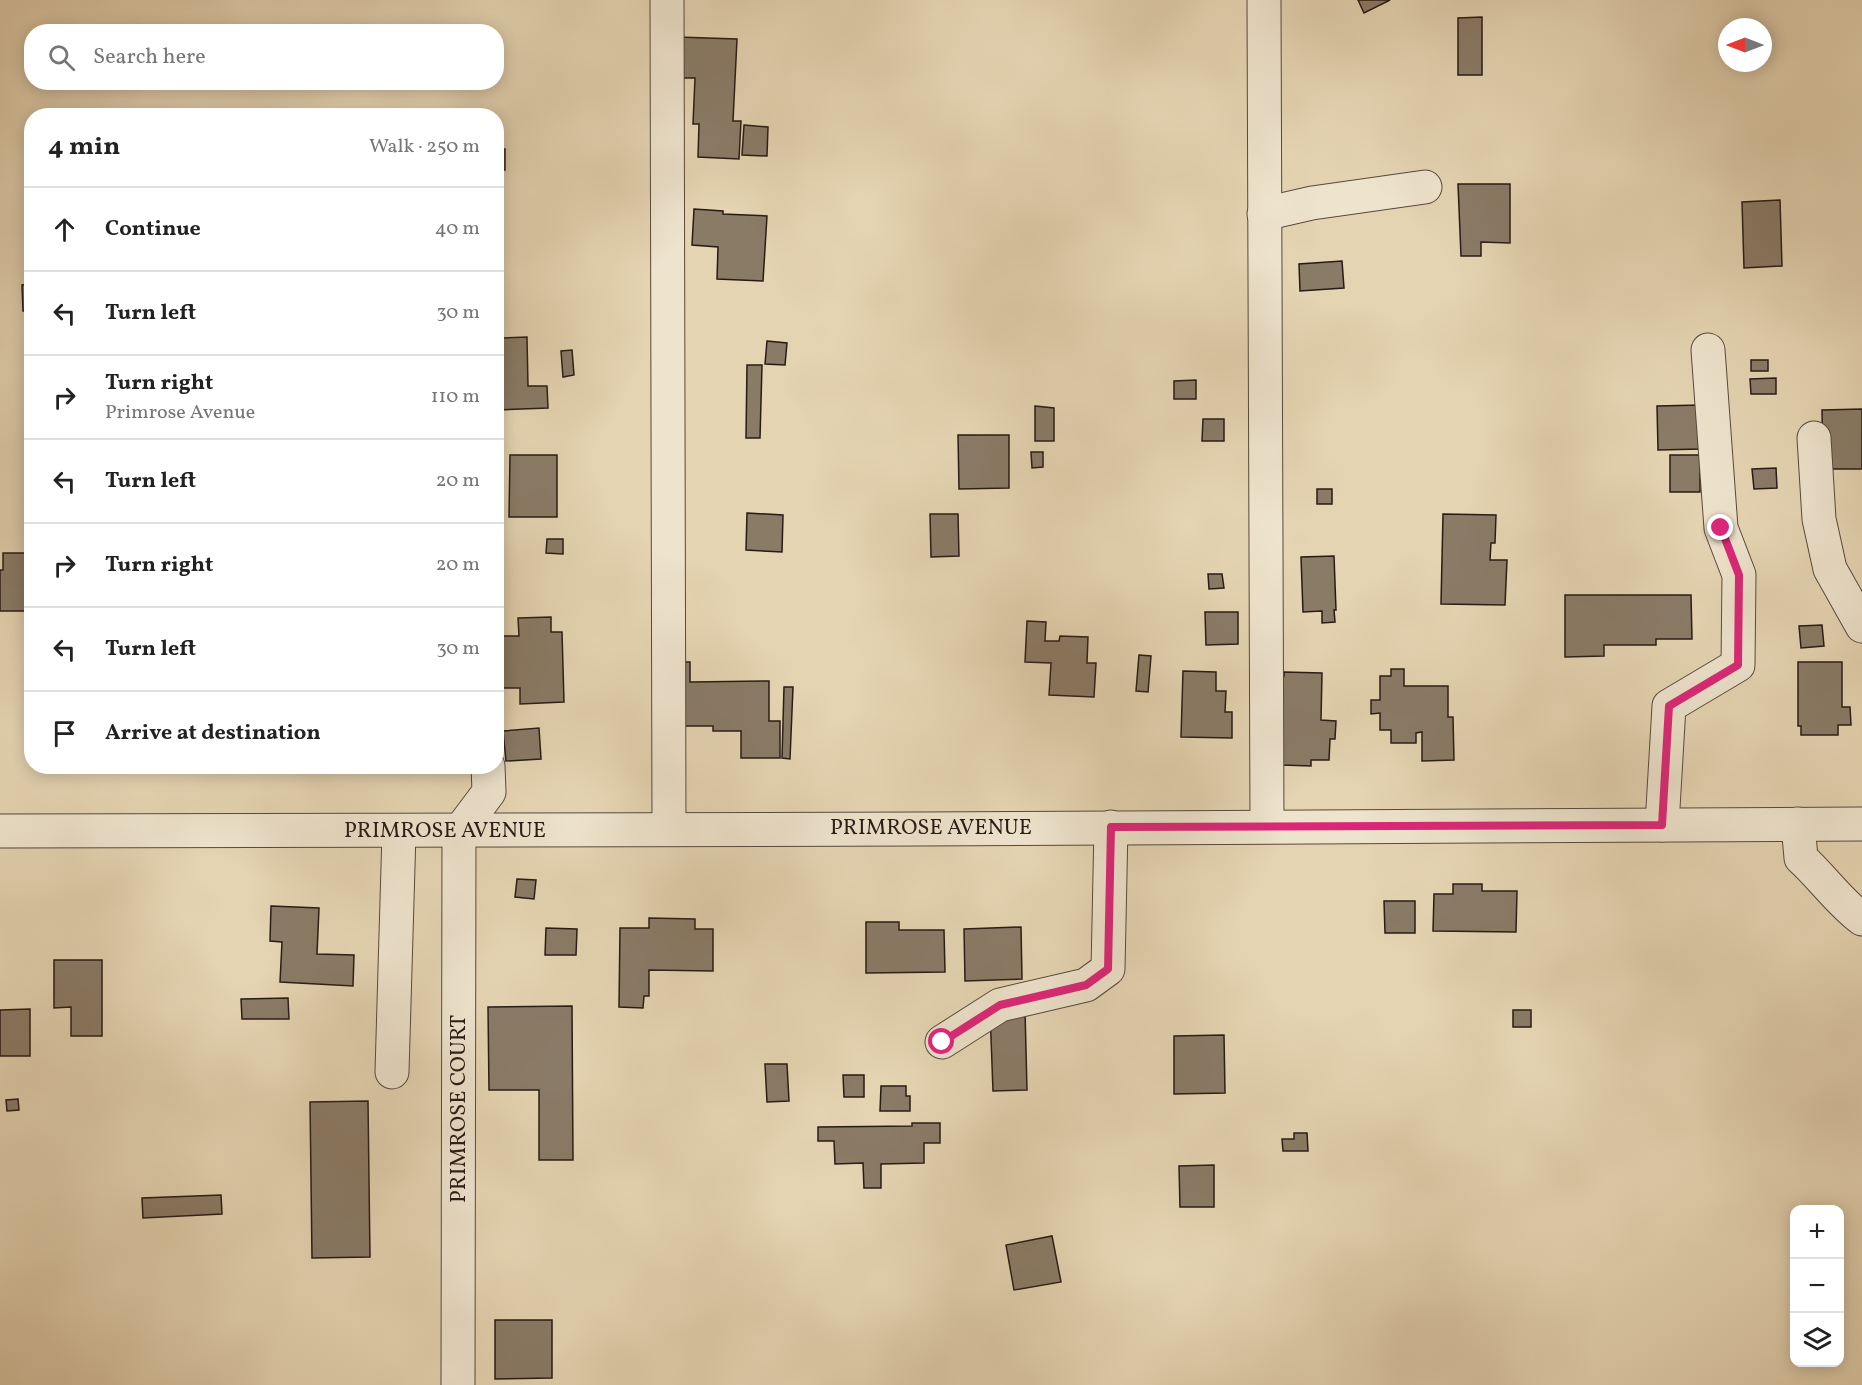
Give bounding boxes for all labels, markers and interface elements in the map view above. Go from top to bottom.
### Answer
north arrow [1718,18,1772,72]
search box [24,24,504,90]
icon: search [45,41,78,74]
text: Search here [93,42,206,73]
text: 4 min [48,129,120,165]
text: Walk · 250 m [369,133,480,161]
icon: ahead [48,213,81,246]
text: Continue [105,214,201,245]
text: 40 m [435,215,480,243]
icon: left [48,297,81,330]
text: Turn left [105,298,196,329]
text: 30 m [436,299,480,327]
text: Turn right [105,368,213,399]
icon: right [48,381,81,414]
text: 110 m [431,383,480,411]
text: Primrose Avenue [105,399,255,427]
icon: left [48,465,81,498]
text: Turn left [105,466,196,497]
text: 20 m [436,467,480,495]
route end [1707,514,1733,540]
icon: right [48,549,81,582]
text: Turn right [105,550,213,581]
text: 20 m [436,551,480,579]
icon: left [48,633,81,666]
text: Turn left [105,634,196,665]
text: 30 m [436,635,480,663]
icon: arrive [48,717,81,750]
text: Arrive at destination [105,718,321,749]
street label: PRIMROSE AVENUE [830,813,1032,844]
street label: PRIMROSE AVENUE [344,816,546,847]
street label: PRIMROSE COURT [444,1015,475,1203]
route start [928,1028,954,1054]
map controls [1790,1205,1844,1367]
button: + [1790,1205,1844,1259]
button: − [1790,1259,1844,1313]
button: layers [1790,1313,1844,1367]

